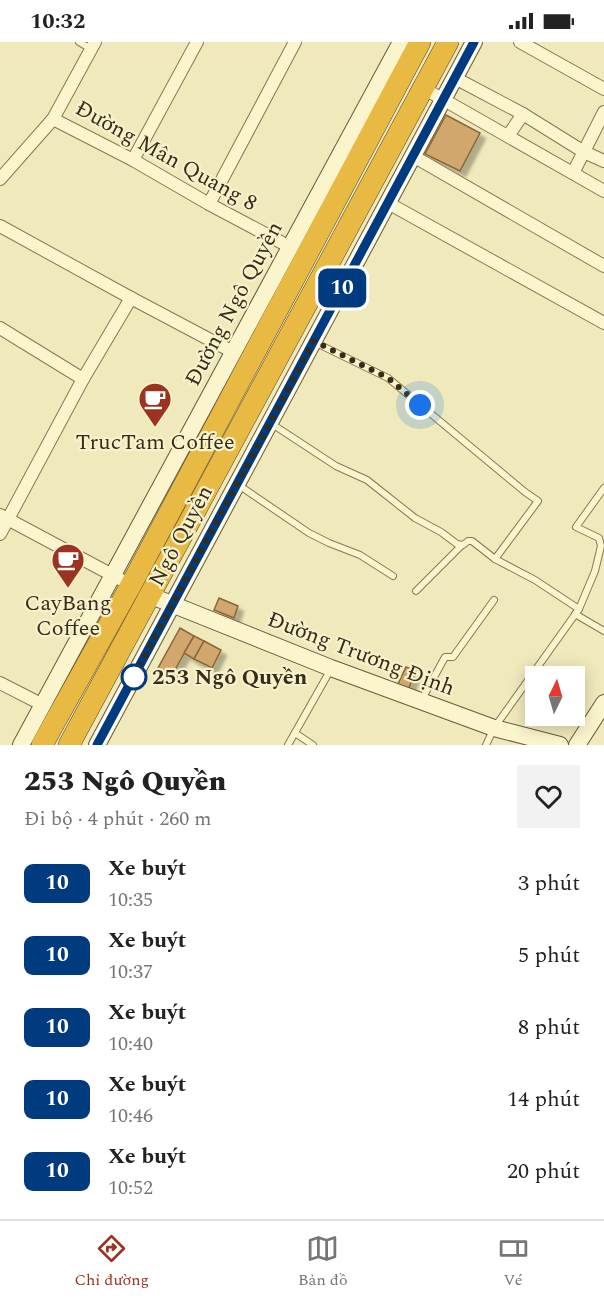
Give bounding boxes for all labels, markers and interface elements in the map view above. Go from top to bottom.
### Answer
text: 10:32 [30,5,85,38]
street label: Đường Mân Quang 8 [69,92,263,220]
street label: Đường Ngô Quyền [177,216,291,392]
line badge: 10 [315,268,369,308]
text: 10 [330,272,354,304]
cafe icon: TrucTam Coffee [137,381,173,428]
your location [405,390,435,420]
place label: TrucTam Coffee [75,426,235,459]
street label: Ngô Quyền [140,479,222,593]
cafe icon: CayBang Coffee [50,542,86,589]
place label: CayBang Coffee [24,587,112,645]
street label: Đường Trương Định [262,603,460,705]
place label: 253 Ngô Quyền [152,661,308,694]
marker: 253 Ngô Quyền [121,664,147,690]
north arrow [525,666,585,726]
map controls [525,666,585,726]
text: 253 Ngô Quyền [24,760,226,803]
button: heart [517,765,580,828]
text: Đi bộ · 4 phút · 260 m [24,804,211,834]
text: Xe buýt [108,852,186,885]
text: 10 [45,867,69,899]
text: 3 phút [518,867,580,900]
text: 10:35 [108,885,153,915]
text: Xe buýt [108,924,186,957]
text: 10 [45,939,69,971]
text: 5 phút [518,939,580,972]
text: 10:37 [108,957,153,987]
text: Xe buýt [108,996,186,1029]
text: 10 [45,1011,69,1043]
text: 8 phút [518,1011,580,1044]
text: 10:40 [108,1029,153,1059]
text: Xe buýt [108,1068,186,1101]
text: 10 [45,1083,69,1115]
text: 14 phút [507,1083,580,1116]
text: 10:46 [108,1101,153,1131]
text: Xe buýt [108,1140,186,1173]
text: 10 [45,1155,69,1187]
text: 20 phút [507,1155,580,1188]
text: 10:52 [108,1173,153,1203]
tab: Chỉ đường [74,1232,149,1292]
tab: Bản đồ [298,1232,348,1292]
tab: Vé [497,1232,530,1292]

